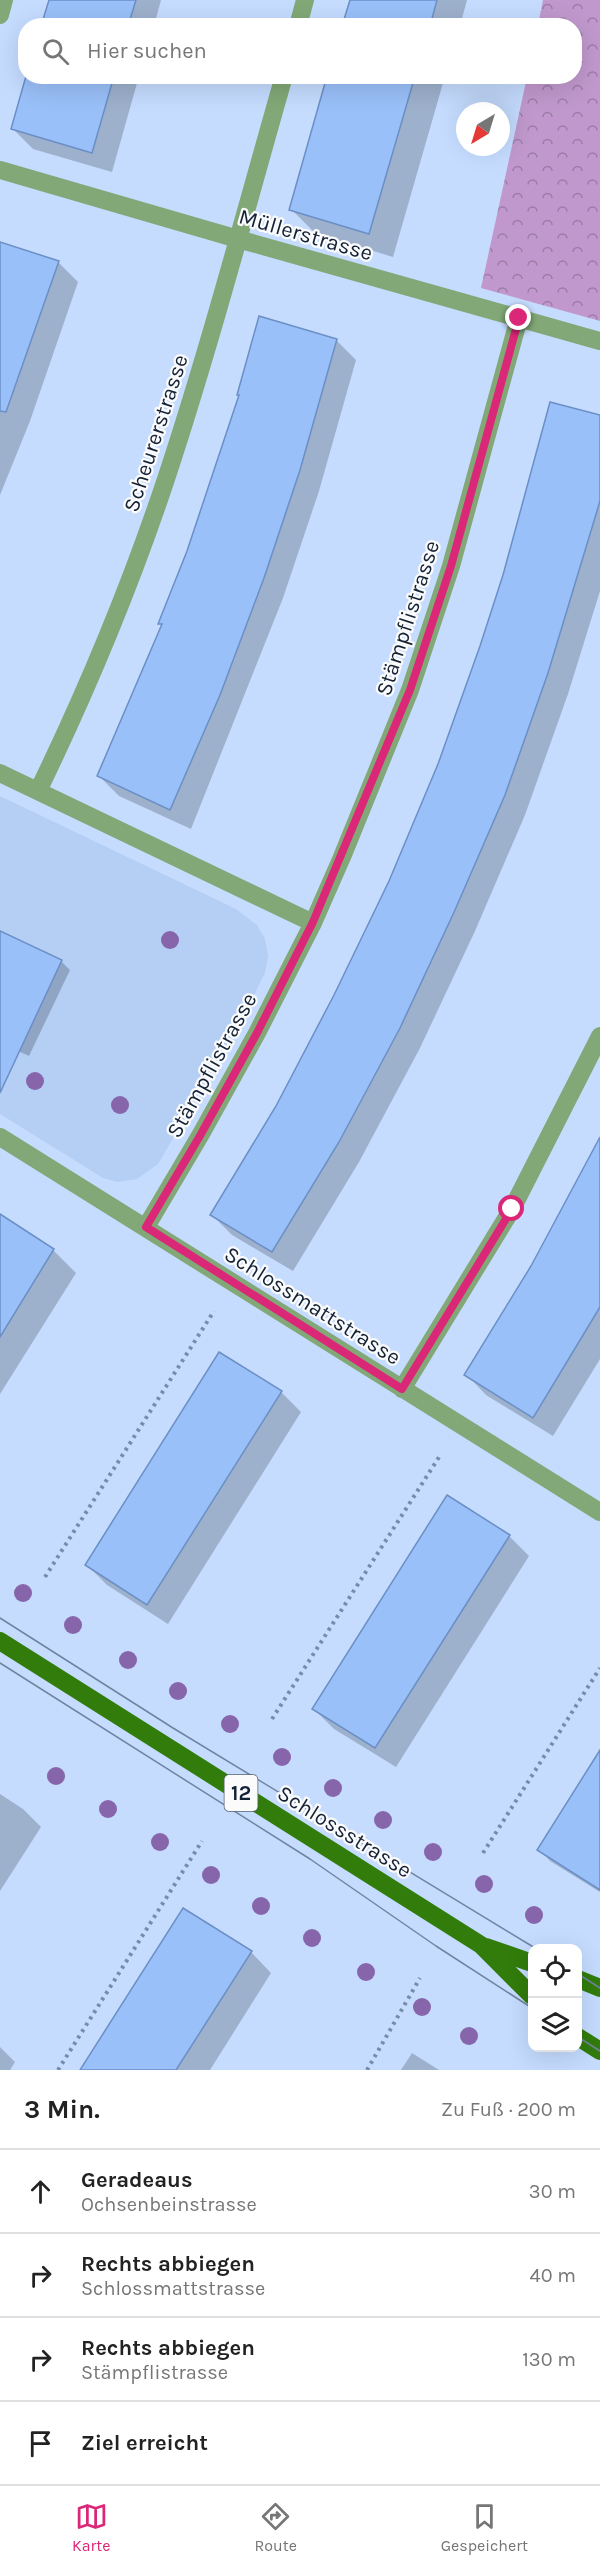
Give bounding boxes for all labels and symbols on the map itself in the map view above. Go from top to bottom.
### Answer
north arrow [456,102,510,156]
street label: Müllerstrasse [236,203,376,266]
route end [505,304,531,330]
street label: Scheurerstrasse [118,351,194,515]
street label: Stämpflistrasse [371,537,445,699]
street label: Stämpflistrasse [161,988,262,1143]
route start [498,1195,524,1221]
street label: Schlossmattstrasse [220,1241,405,1371]
road number: 12 [224,1775,258,1811]
street label: Schlossstrasse [272,1780,416,1884]

